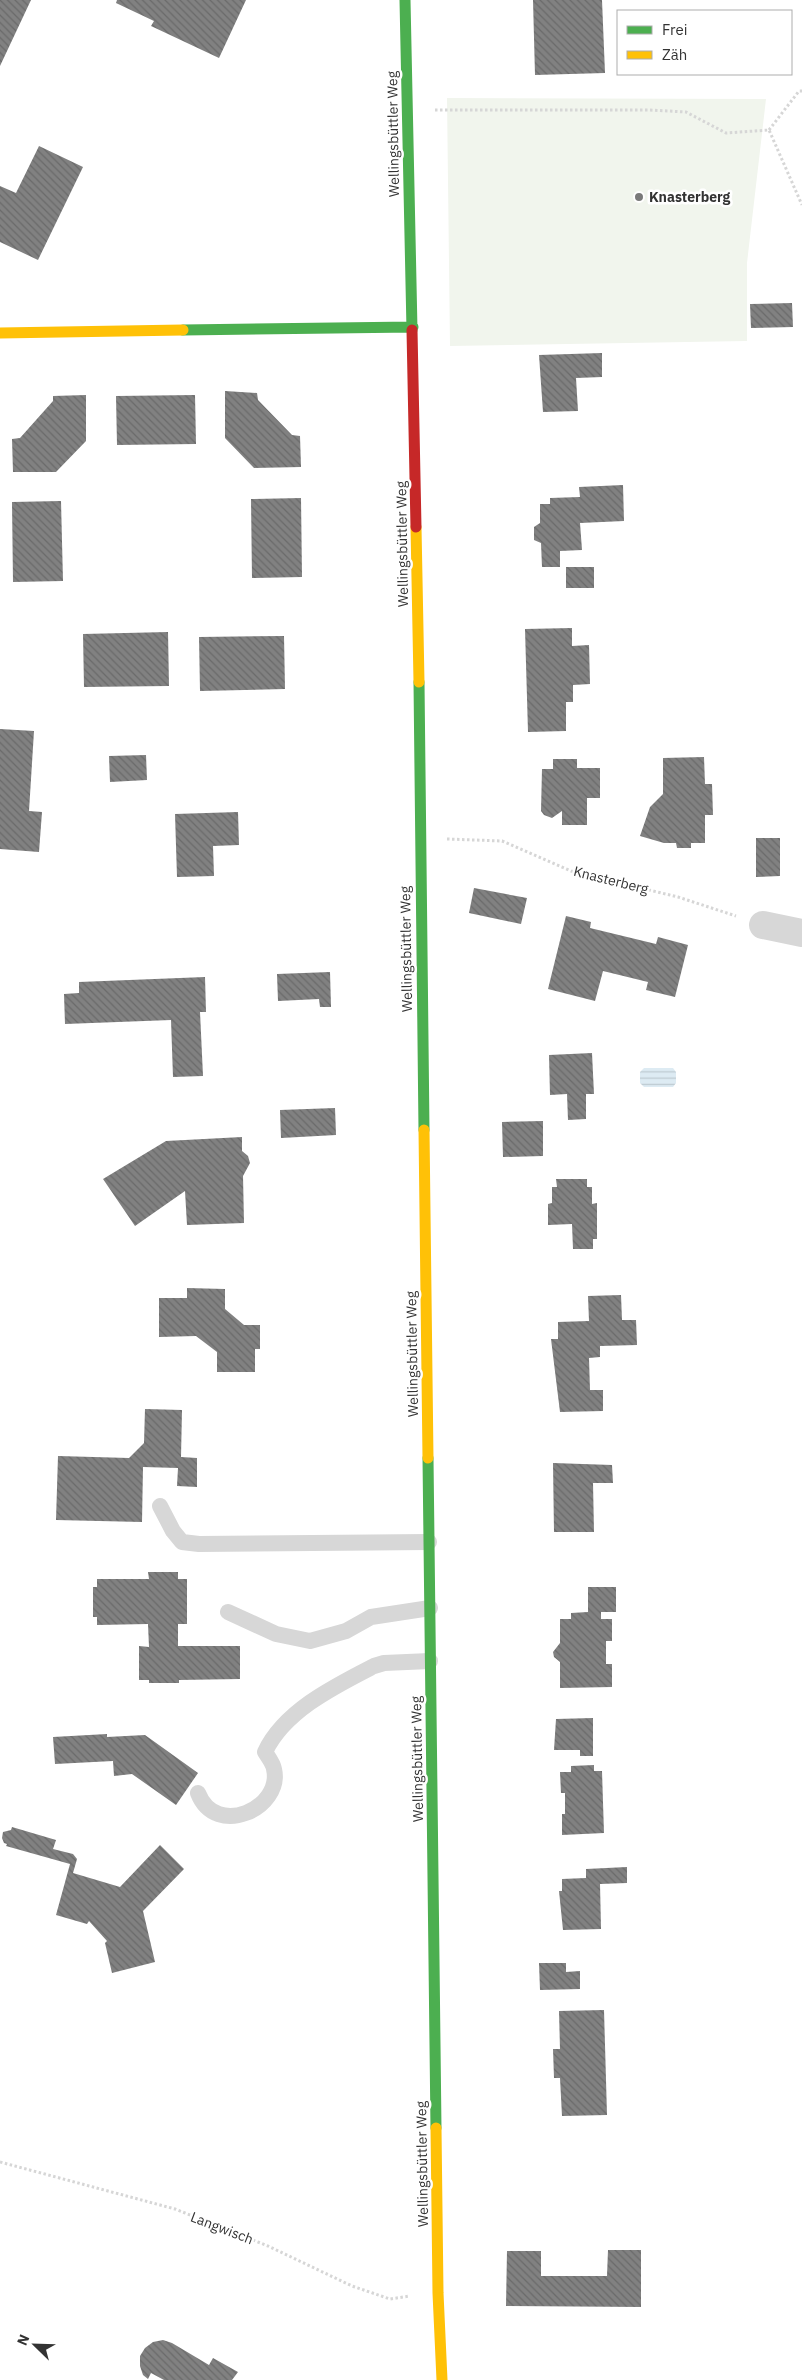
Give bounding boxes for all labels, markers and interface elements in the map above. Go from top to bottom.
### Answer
legend [617,10,792,75]
text: Frei [662,20,688,39]
text: Zäh [662,45,687,64]
street label: Wellingsbüttler Weg [383,70,403,197]
place label: Knasterberg [649,188,731,206]
marker: Knasterberg [633,191,645,203]
street label: Wellingsbüttler Weg [392,480,412,607]
street label: Knasterberg [572,862,651,898]
street label: Wellingsbüttler Weg [396,885,416,1012]
street label: Wellingsbüttler Weg [402,1290,422,1417]
street label: Wellingsbüttler Weg [407,1695,427,1822]
street label: Wellingsbüttler Weg [412,2100,432,2227]
street label: Langwisch [188,2208,256,2248]
north arrow [10,2320,60,2370]
text: N [13,2332,33,2348]

